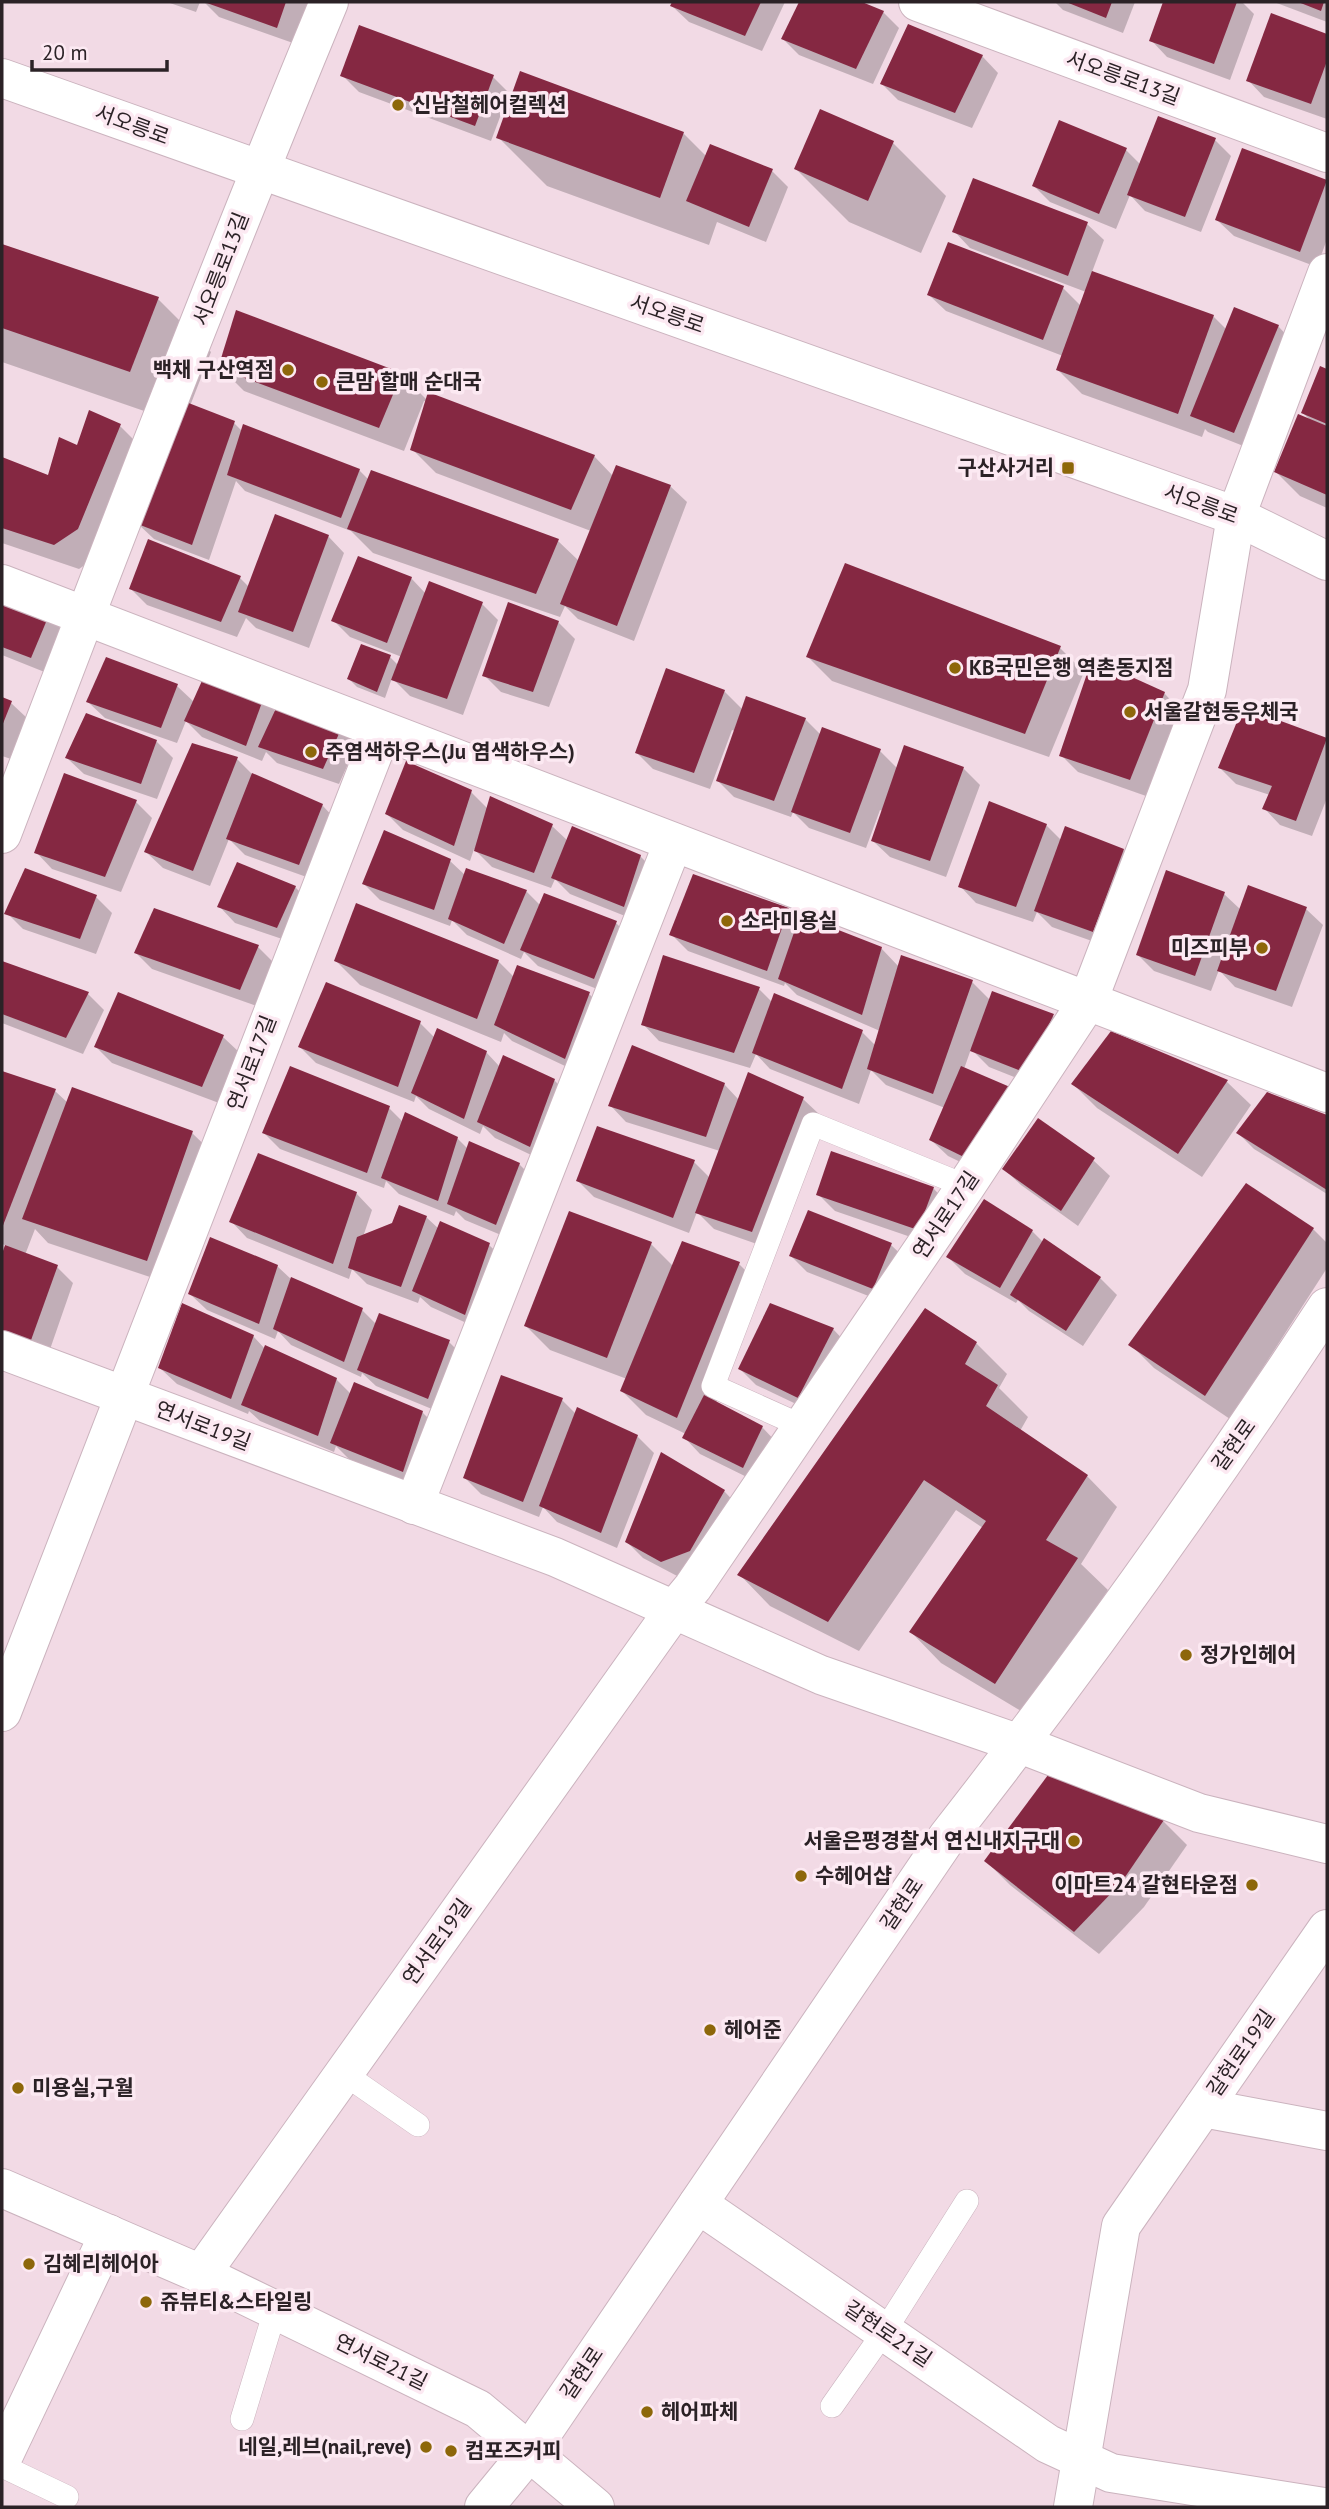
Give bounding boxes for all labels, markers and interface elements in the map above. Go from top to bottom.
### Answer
scale bar [32,28,166,72]
text: 20 m [42,39,88,66]
street label: 서오릉로13길 [1062,44,1184,111]
place label: 신남철헤어컬렉션 [412,91,567,118]
marker: 신남철헤어컬렉션 [390,97,406,113]
street label: 서오릉로 [91,99,173,150]
street label: 서오릉로13길 [187,208,255,329]
street label: 서오릉로 [626,288,708,339]
place label: 백채 구산역점 [153,356,274,383]
marker: 백채 구산역점 [280,362,296,378]
place label: 큰맘 할매 순대국 [336,368,482,395]
marker: 큰맘 할매 순대국 [314,374,330,390]
place label: 구산사거리 [957,454,1054,481]
marker: 구산사거리 [1060,460,1076,476]
street label: 서오릉로 [1160,478,1242,529]
place label: KB국민은행 역촌동지점 [969,654,1174,681]
marker: KB국민은행 역촌동지점 [947,660,963,676]
place label: 서울갈현동우체국 [1144,698,1299,725]
marker: 서울갈현동우체국 [1122,704,1138,720]
place label: 주염색하우스(Ju 염색하우스) [325,738,575,765]
marker: 주염색하우스(Ju 염색하우스) [303,744,319,760]
place label: 소라미용실 [741,907,838,934]
marker: 소라미용실 [719,913,735,929]
place label: 미즈피부 [1171,934,1248,961]
marker: 미즈피부 [1254,940,1270,956]
street label: 연서로17길 [221,1011,282,1114]
street label: 연서로17길 [906,1166,985,1264]
street label: 연서로19길 [152,1395,255,1456]
street label: 갈현로 [1206,1413,1262,1476]
place label: 정가인헤어 [1200,1641,1297,1668]
marker: 정가인헤어 [1178,1647,1194,1663]
place label: 서울은평경찰서 연신내지구대 [804,1827,1060,1854]
marker: 서울은평경찰서 연신내지구대 [1066,1833,1082,1849]
place label: 수헤어샵 [815,1862,892,1889]
marker: 수헤어샵 [793,1868,809,1884]
place label: 이마트24 갈현타운점 [1054,1871,1238,1898]
street label: 갈현로 [874,1872,929,1935]
marker: 이마트24 갈현타운점 [1244,1877,1260,1893]
street label: 연서로19길 [396,1893,477,1990]
street label: 갈현로19길 [1201,2004,1280,2101]
place label: 헤어준 [724,2016,782,2043]
marker: 헤어준 [702,2022,718,2038]
place label: 미용실,구월 [32,2074,134,2101]
marker: 미용실,구월 [10,2080,26,2096]
place label: 김혜리헤어아 [43,2250,159,2277]
marker: 김혜리헤어아 [21,2256,37,2272]
place label: 쥬뷰티&스타일링 [160,2288,312,2315]
marker: 쥬뷰티&스타일링 [138,2294,154,2310]
street label: 갈현로21길 [839,2294,937,2373]
street label: 연서로21길 [330,2327,432,2396]
street label: 갈현로 [554,2341,609,2404]
place label: 헤어파체 [661,2398,738,2425]
marker: 헤어파체 [639,2404,655,2420]
place label: 네일,레브(nail,reve) [238,2433,412,2460]
place label: 컴포즈커피 [465,2437,562,2464]
marker: 네일,레브(nail,reve) [418,2439,434,2455]
marker: 컴포즈커피 [443,2443,459,2459]

